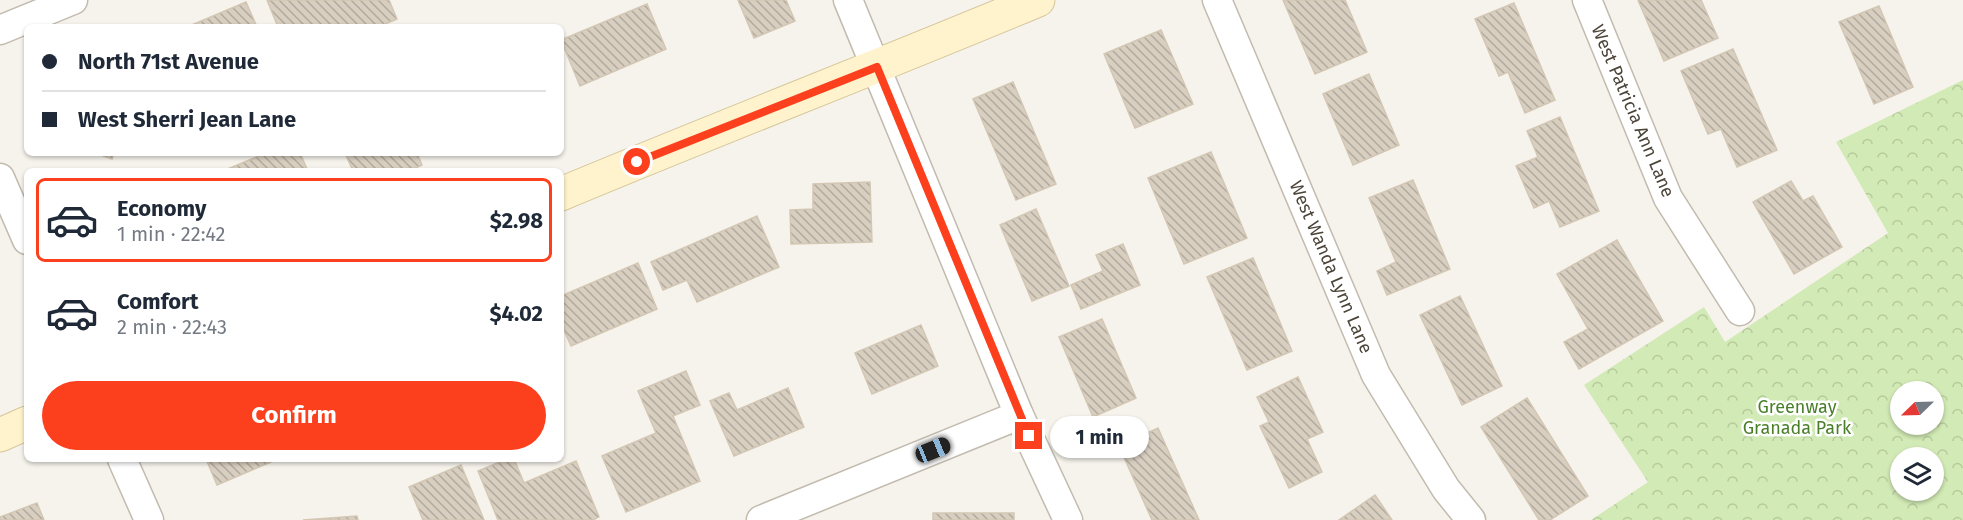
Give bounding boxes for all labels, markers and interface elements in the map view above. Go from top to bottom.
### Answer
street label: West Patricia Ann Lane [1587,21,1679,201]
text: North 71st Avenue [78,48,259,75]
text: West Sherri Jean Lane [78,106,296,133]
route start [623,148,650,175]
street label: West Wanda Lynn Lane [1285,177,1377,357]
icon: car [45,193,99,247]
text: Economy [117,195,206,222]
text: $2.98 [490,207,543,234]
text: 1 min · 22:42 [117,222,226,246]
icon: car [45,286,99,340]
text: Comfort [117,288,198,315]
text: $4.02 [490,300,543,327]
text: 2 min · 22:43 [117,315,227,339]
button: Confirm [42,381,546,450]
north arrow [1890,381,1944,435]
map controls [1890,381,1944,501]
park label: Greenway Granada Park [1743,396,1852,439]
callout: 1 min [1050,415,1149,457]
route end [1015,422,1042,449]
text: 1 min [1075,425,1124,449]
car [913,435,953,465]
button: layers [1890,447,1944,501]

